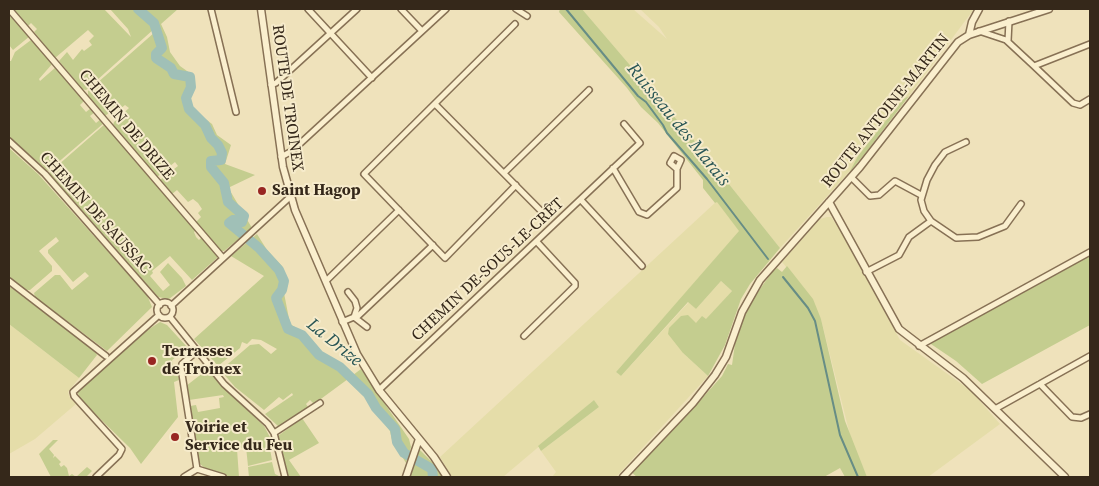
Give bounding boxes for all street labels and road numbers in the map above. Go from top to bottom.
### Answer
street label: ROUTE DE TROINEX [267,23,307,173]
street label: ROUTE ANTOINE-MARTIN [818,30,954,192]
street label: CHEMIN DE DRIZE [74,66,178,184]
street label: CHEMIN DE SAUSSAC [35,148,155,278]
street label: CHEMIN DE-SOUS-LE-CRÊT [408,194,568,346]

